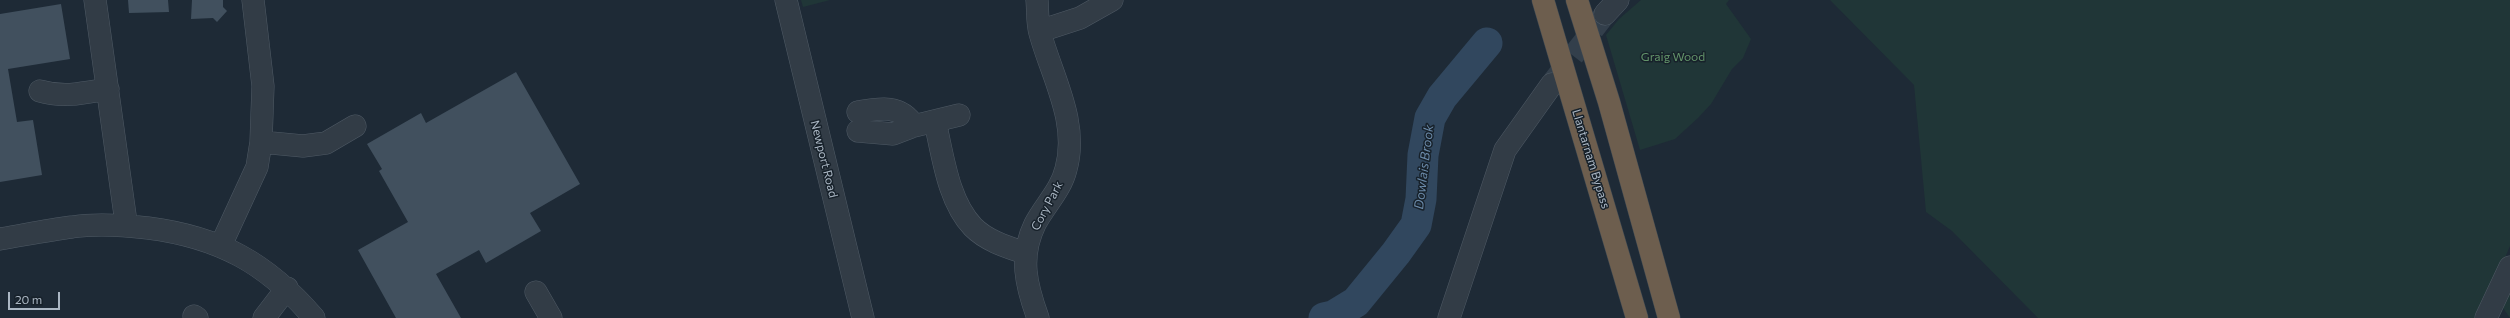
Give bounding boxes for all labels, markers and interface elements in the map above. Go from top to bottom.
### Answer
park label: Graig Wood [1641,50,1705,64]
street label: Llantarnam Bypass [1569,108,1613,210]
street label: Newport Road [807,119,841,199]
water label: Dowlais Brook [1411,124,1437,210]
street label: Cory Park [1028,179,1066,233]
scale bar [10,284,62,310]
text: 20 m [15,292,42,306]

